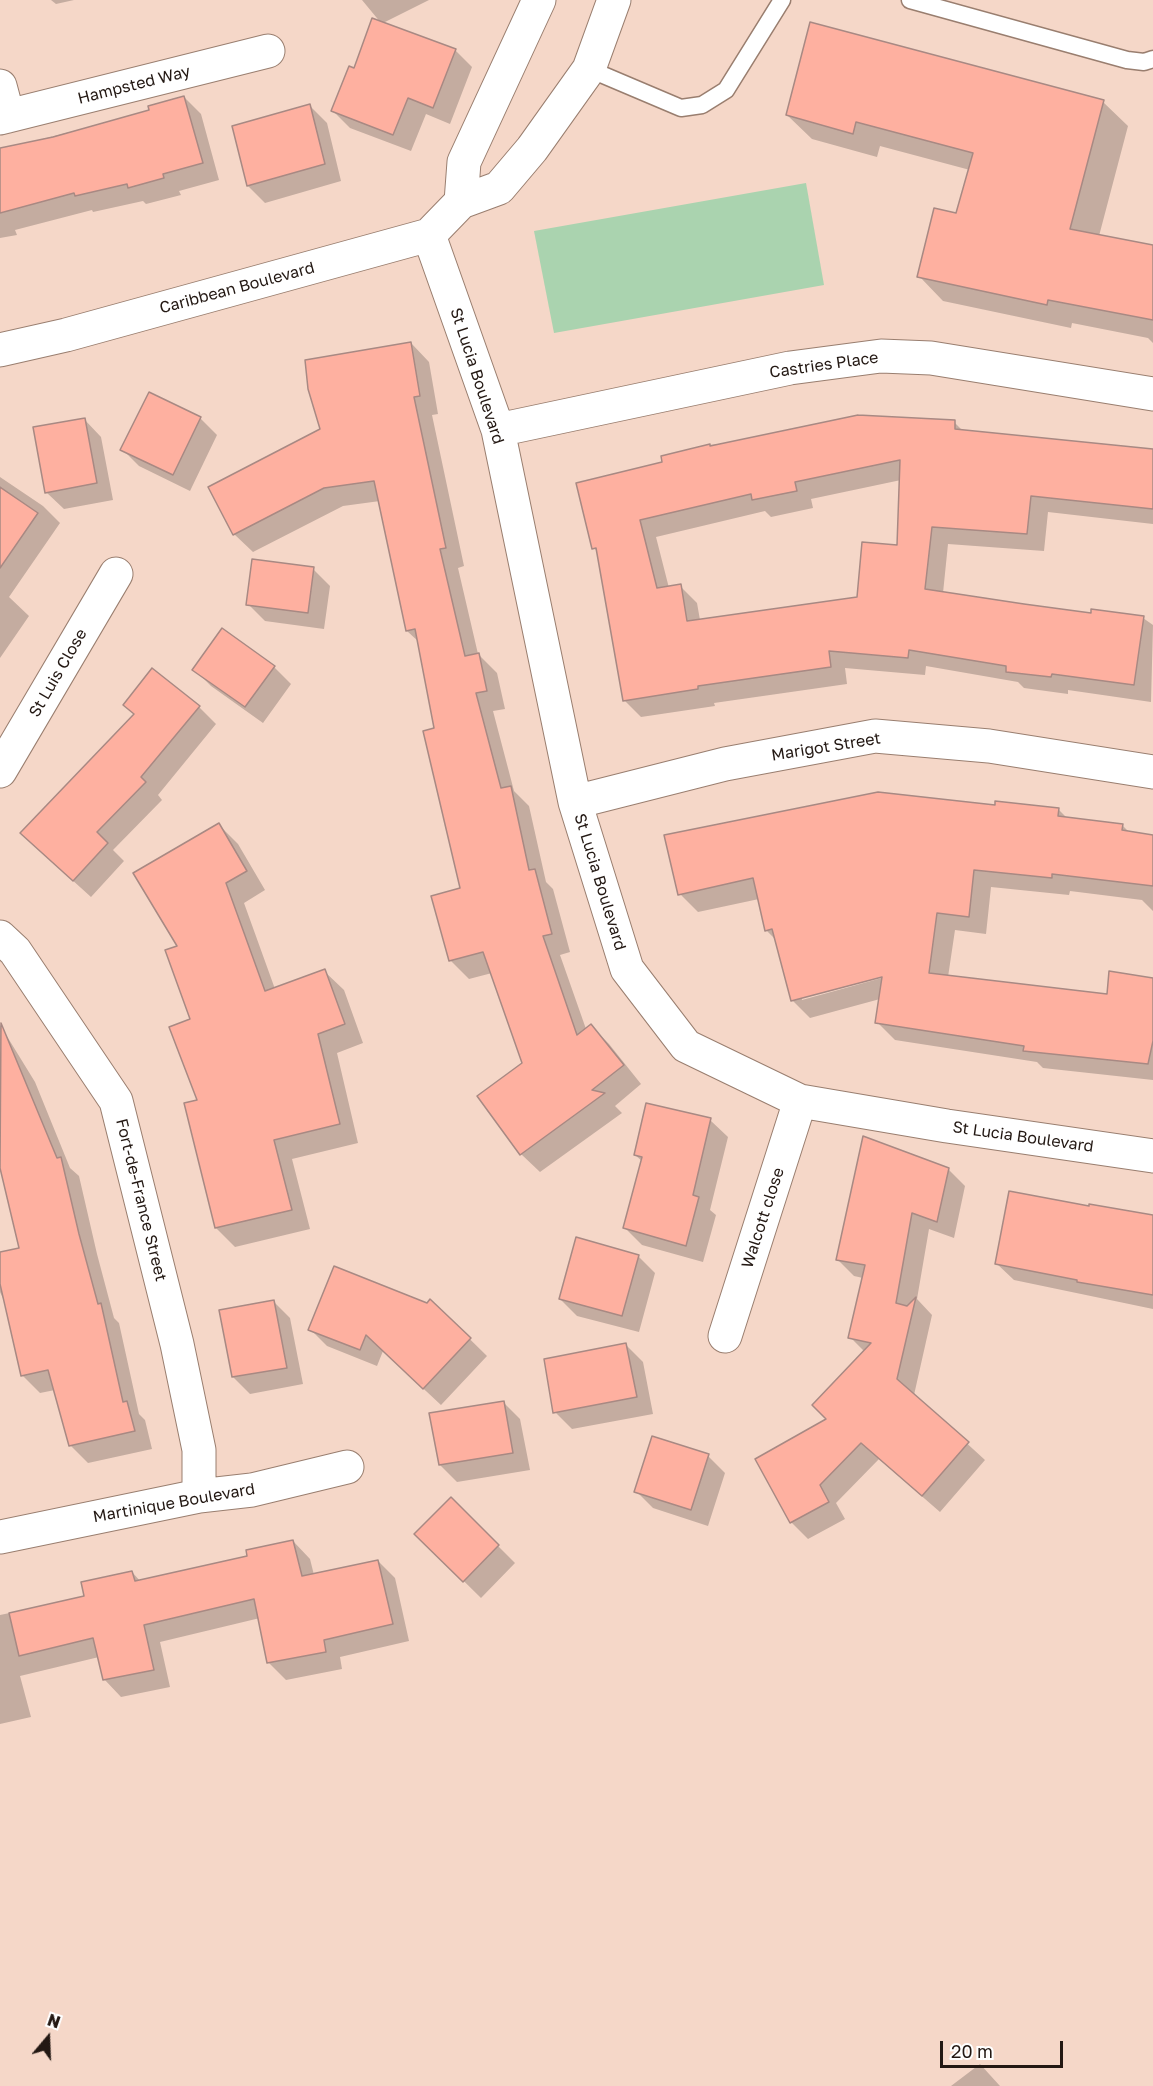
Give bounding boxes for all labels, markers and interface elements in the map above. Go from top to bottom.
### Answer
street label: Hampsted Way [76,62,192,108]
street label: Caribbean Boulevard [157,258,317,318]
street label: St Lucia Boulevard [446,305,508,447]
street label: Castries Place [768,348,880,382]
street label: St Luis Close [25,625,91,721]
street label: Marigot Street [770,729,882,765]
street label: St Lucia Boulevard [570,811,630,953]
street label: Fort-de-France Street [112,1117,170,1283]
street label: St Lucia Boulevard [951,1118,1095,1156]
street label: Walcott close [738,1165,788,1271]
street label: Martinique Boulevard [91,1479,257,1527]
north arrow [18,2008,78,2068]
text: N [45,2010,63,2032]
scale bar [943,2029,1066,2067]
text: 20 m [951,2040,993,2062]

